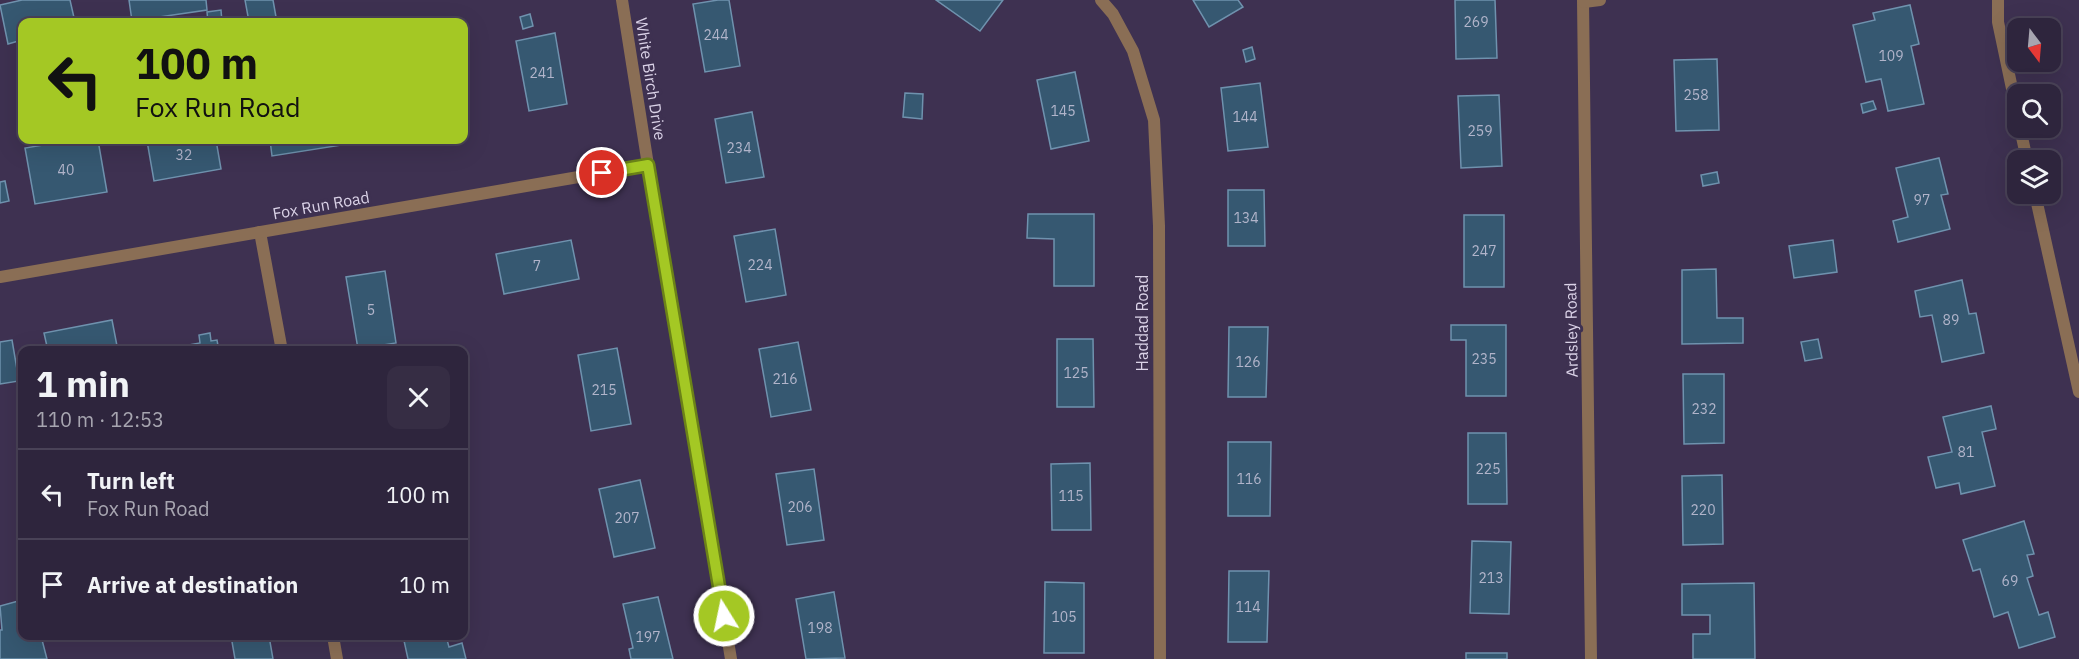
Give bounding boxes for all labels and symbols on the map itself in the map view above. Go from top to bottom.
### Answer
house number: 269 [1463,13,1489,31]
street label: White Birch Drive [631,16,671,142]
north arrow [2007,18,2061,72]
house number: 244 [703,26,729,44]
house number: 109 [1878,47,1904,65]
house number: 241 [529,64,555,82]
house number: 258 [1683,86,1709,104]
house number: 145 [1050,102,1076,120]
house number: 144 [1232,108,1258,126]
house number: 259 [1467,122,1493,140]
house number: 234 [726,139,752,157]
house number: 32 [176,146,192,164]
pin [576,147,627,198]
house number: 40 [58,161,74,179]
street label: Fox Run Road [271,187,371,223]
house number: 97 [1914,191,1930,209]
house number: 134 [1233,209,1259,227]
house number: 247 [1471,242,1497,260]
house number: 224 [747,256,773,274]
house number: 7 [533,257,541,275]
street label: Haddad Road [1132,275,1152,371]
street label: Ardsley Road [1560,282,1582,378]
house number: 5 [367,301,375,319]
house number: 89 [1943,311,1959,329]
house number: 235 [1471,350,1497,368]
house number: 126 [1235,353,1261,371]
house number: 125 [1063,364,1089,382]
house number: 216 [772,370,798,388]
house number: 215 [591,381,617,399]
house number: 232 [1691,400,1717,418]
house number: 81 [1958,443,1974,461]
house number: 225 [1475,460,1501,478]
house number: 116 [1236,470,1262,488]
house number: 115 [1058,487,1084,505]
house number: 206 [787,498,813,516]
house number: 220 [1690,501,1716,519]
house number: 207 [614,509,640,527]
house number: 213 [1478,569,1504,587]
house number: 69 [2002,572,2018,590]
position arrow [692,584,756,648]
house number: 114 [1235,598,1261,616]
house number: 105 [1051,608,1077,626]
house number: 198 [807,619,833,637]
house number: 197 [635,628,661,646]

